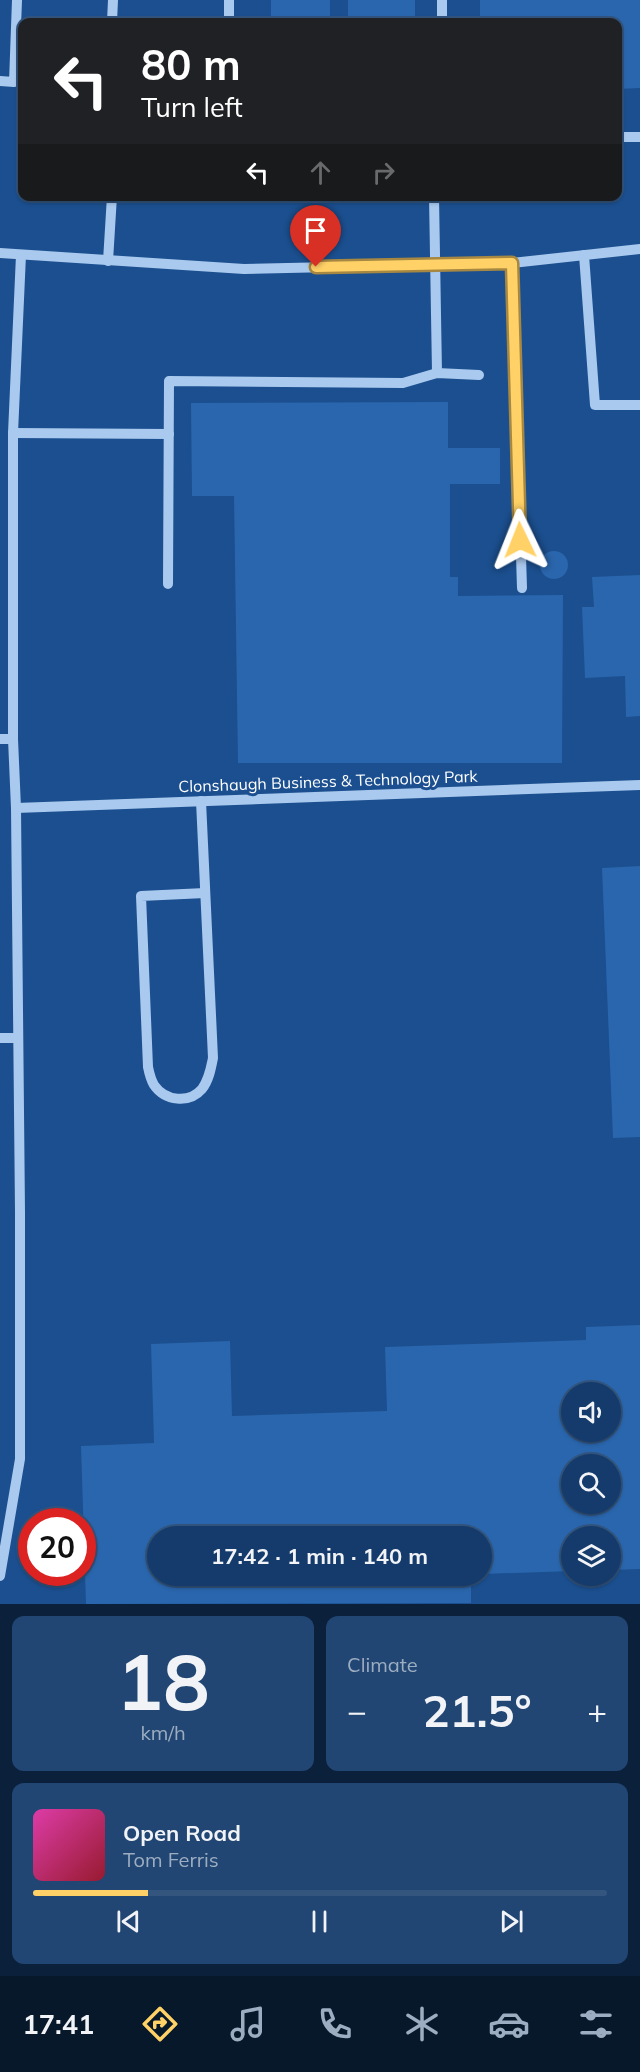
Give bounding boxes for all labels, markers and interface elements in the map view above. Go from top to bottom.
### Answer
text: 80 m [141,38,241,91]
icon: left [42,42,120,120]
text: Turn left [141,90,243,124]
icon: left [241,156,274,189]
icon: ahead [304,156,337,189]
icon: right [367,156,400,189]
pin [290,205,341,267]
icon: arrive [299,214,332,247]
position arrow [488,508,552,572]
street label: Clonshaugh Business & Technology Park [178,766,479,796]
map controls [561,1382,621,1586]
button: sound [561,1382,621,1442]
button: search [561,1454,621,1514]
speed limit sign: 20 [18,1508,96,1586]
button: layers [561,1526,621,1586]
text: 17:42 · 1 min · 140 m [211,1542,428,1570]
text: 18 [116,1632,210,1730]
text: Climate [347,1652,418,1677]
text: 21.5° [422,1682,532,1738]
text: − [347,1690,367,1731]
text: + [587,1690,607,1731]
text: km/h [140,1720,186,1745]
text: Open Road [123,1819,241,1847]
text: Tom Ferris [123,1847,219,1872]
icon: previous [112,1905,145,1938]
icon: pause [303,1905,336,1938]
icon: next [495,1905,528,1938]
icon: directions [139,2003,181,2045]
icon: music [227,2003,269,2045]
icon: phone [314,2003,356,2045]
icon: climate [401,2003,443,2045]
icon: car [488,2003,530,2045]
icon: filters [575,2003,617,2045]
text: 17:41 [23,2007,94,2041]

